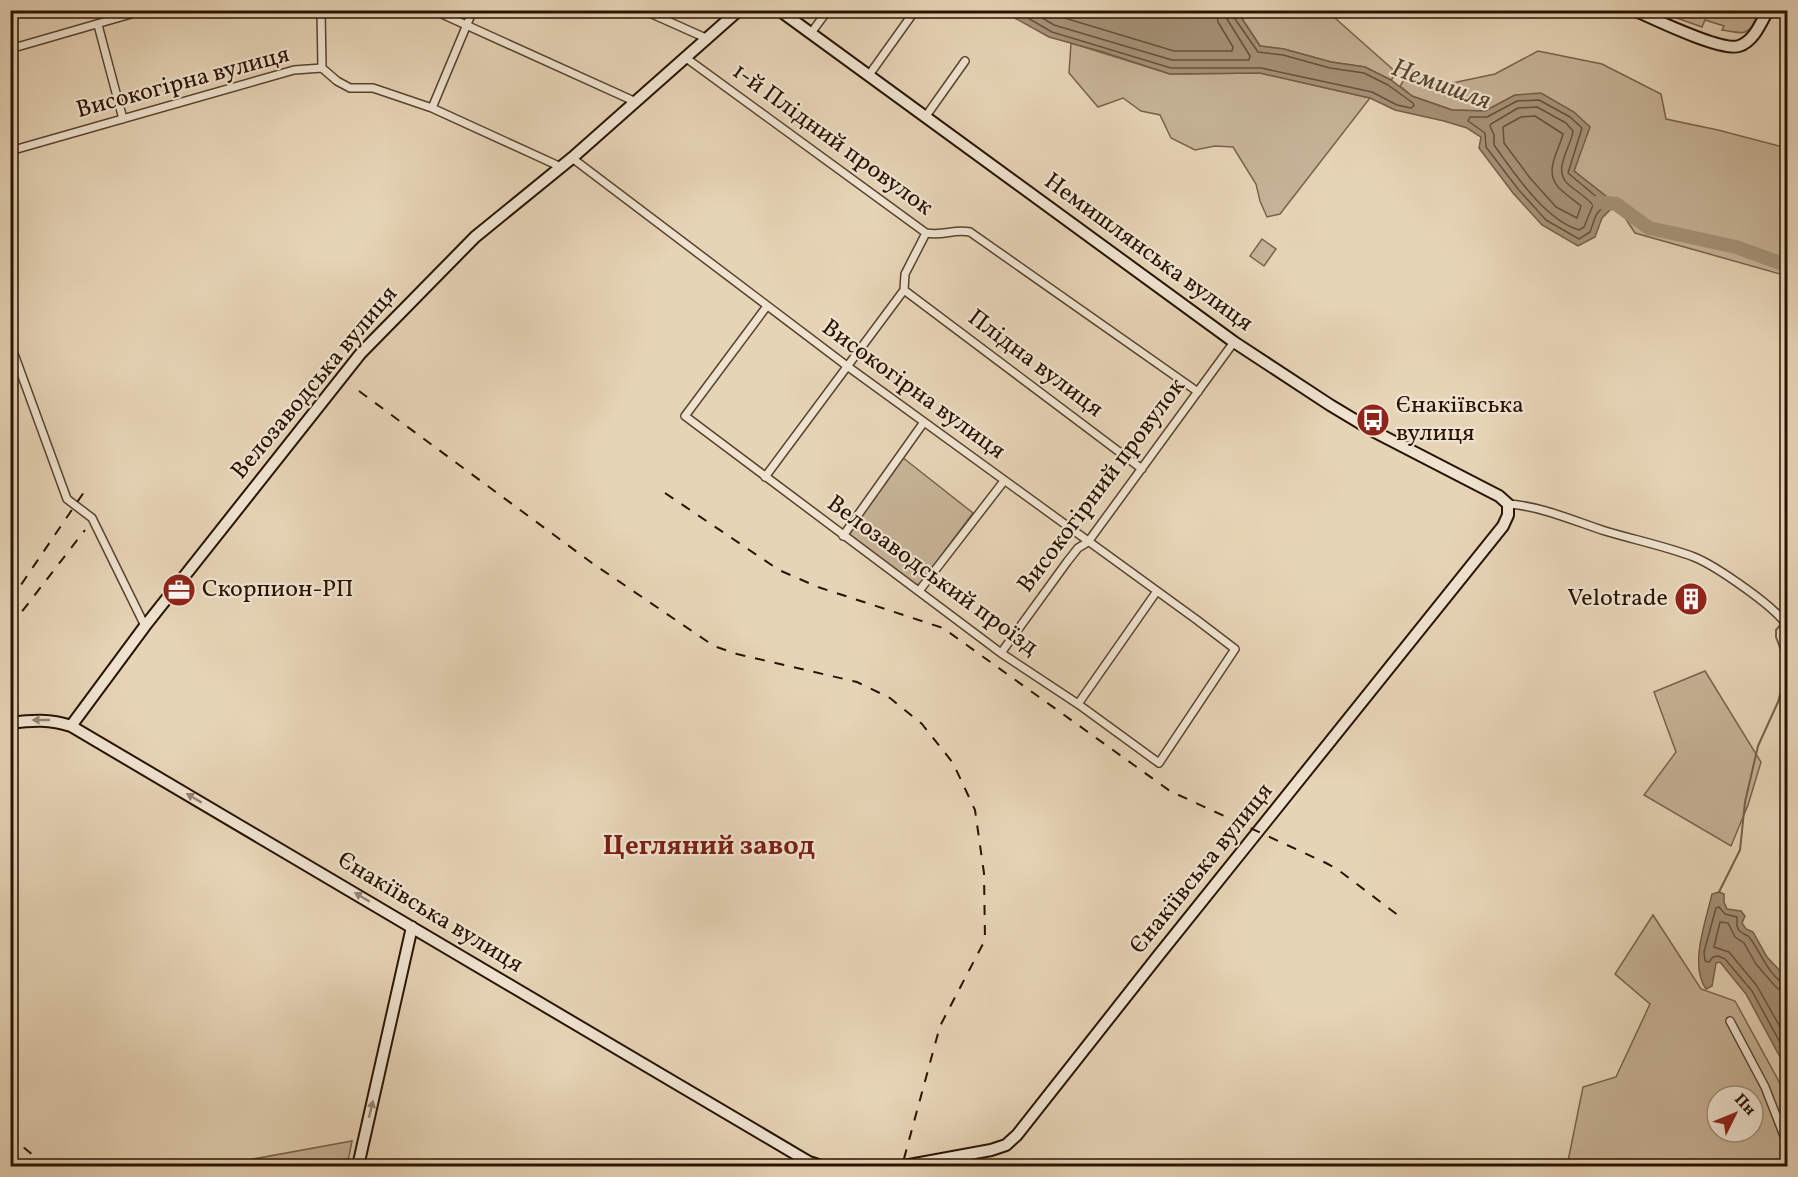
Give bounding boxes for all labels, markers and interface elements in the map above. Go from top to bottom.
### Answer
street label: Високогірна вулиця [73,38,293,128]
water label: Немишля [1386,50,1496,120]
street label: 1-й Плідний провулок [724,55,940,225]
street label: Немишлянська вулиця [1036,165,1260,341]
street label: Велозаводська вулиця [224,279,406,487]
street label: Плідна вулиця [960,302,1110,426]
street label: Високогірна вулиця [814,312,1012,468]
street label: Високогірний провулок [1010,371,1194,600]
place label: Єнакіївська вулиця [1396,389,1524,451]
bus stop icon: Єнакіївська вулиця [1355,402,1391,438]
street label: Велозаводський проїзд [819,488,1045,665]
office icon: Скорпион-РП [161,572,197,608]
place label: Скорпион-РП [202,573,354,607]
building icon: Velotrade [1673,581,1709,617]
place label: Velotrade [1567,582,1668,616]
one-way arrow [32,715,51,725]
street label: Єнакіївська вулиця [1122,776,1282,962]
one-way arrow [185,793,202,803]
district label: Цегляний завод [603,828,816,866]
street label: Єнакіївська вулиця [331,844,529,982]
one-way arrow [354,892,370,903]
north arrow [1705,1084,1765,1144]
text: Пн [1729,1089,1760,1121]
one-way arrow [366,1100,376,1119]

